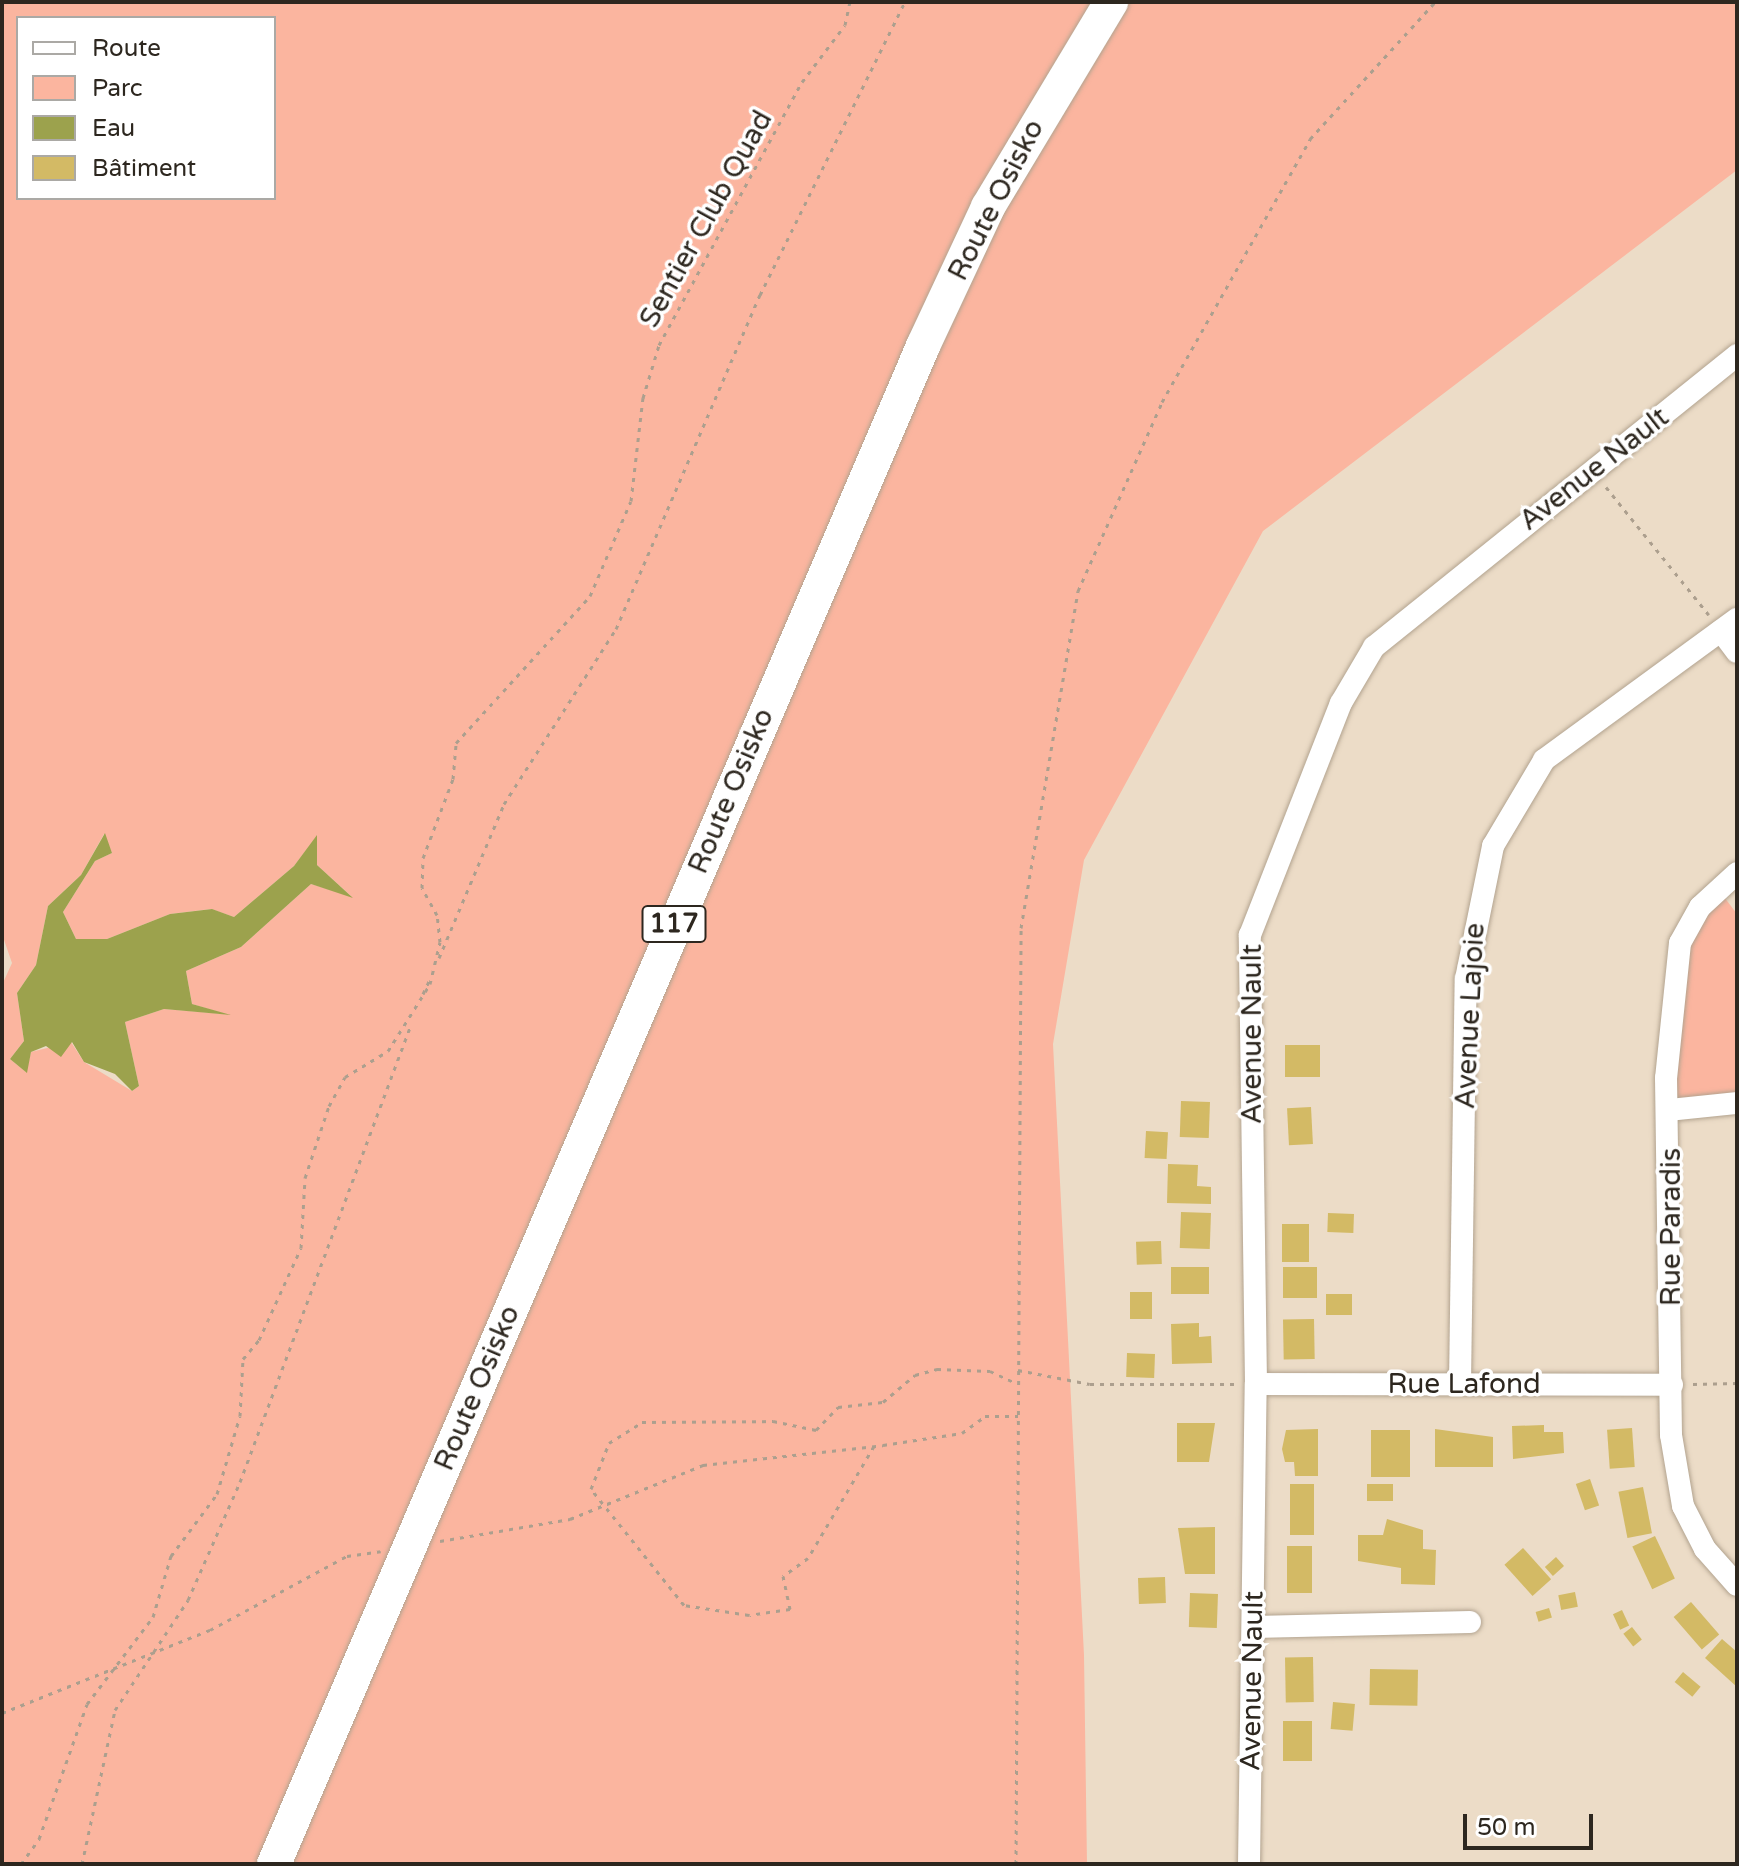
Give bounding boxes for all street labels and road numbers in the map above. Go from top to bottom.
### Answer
street label: Sentier Club Quad [632,105,780,333]
street label: Route Osisko [941,114,1051,286]
street label: Avenue Nault [1513,400,1675,538]
street label: Route Osisko [681,703,781,879]
road number: 117 [640,902,708,946]
street label: Avenue Lajoie [1448,922,1492,1110]
street label: Avenue Nault [1235,944,1269,1124]
street label: Rue Paradis [1654,1148,1688,1306]
street label: Route Osisko [427,1300,527,1476]
street label: Rue Lafond [1387,1367,1541,1401]
street label: Avenue Nault [1234,1591,1270,1771]

